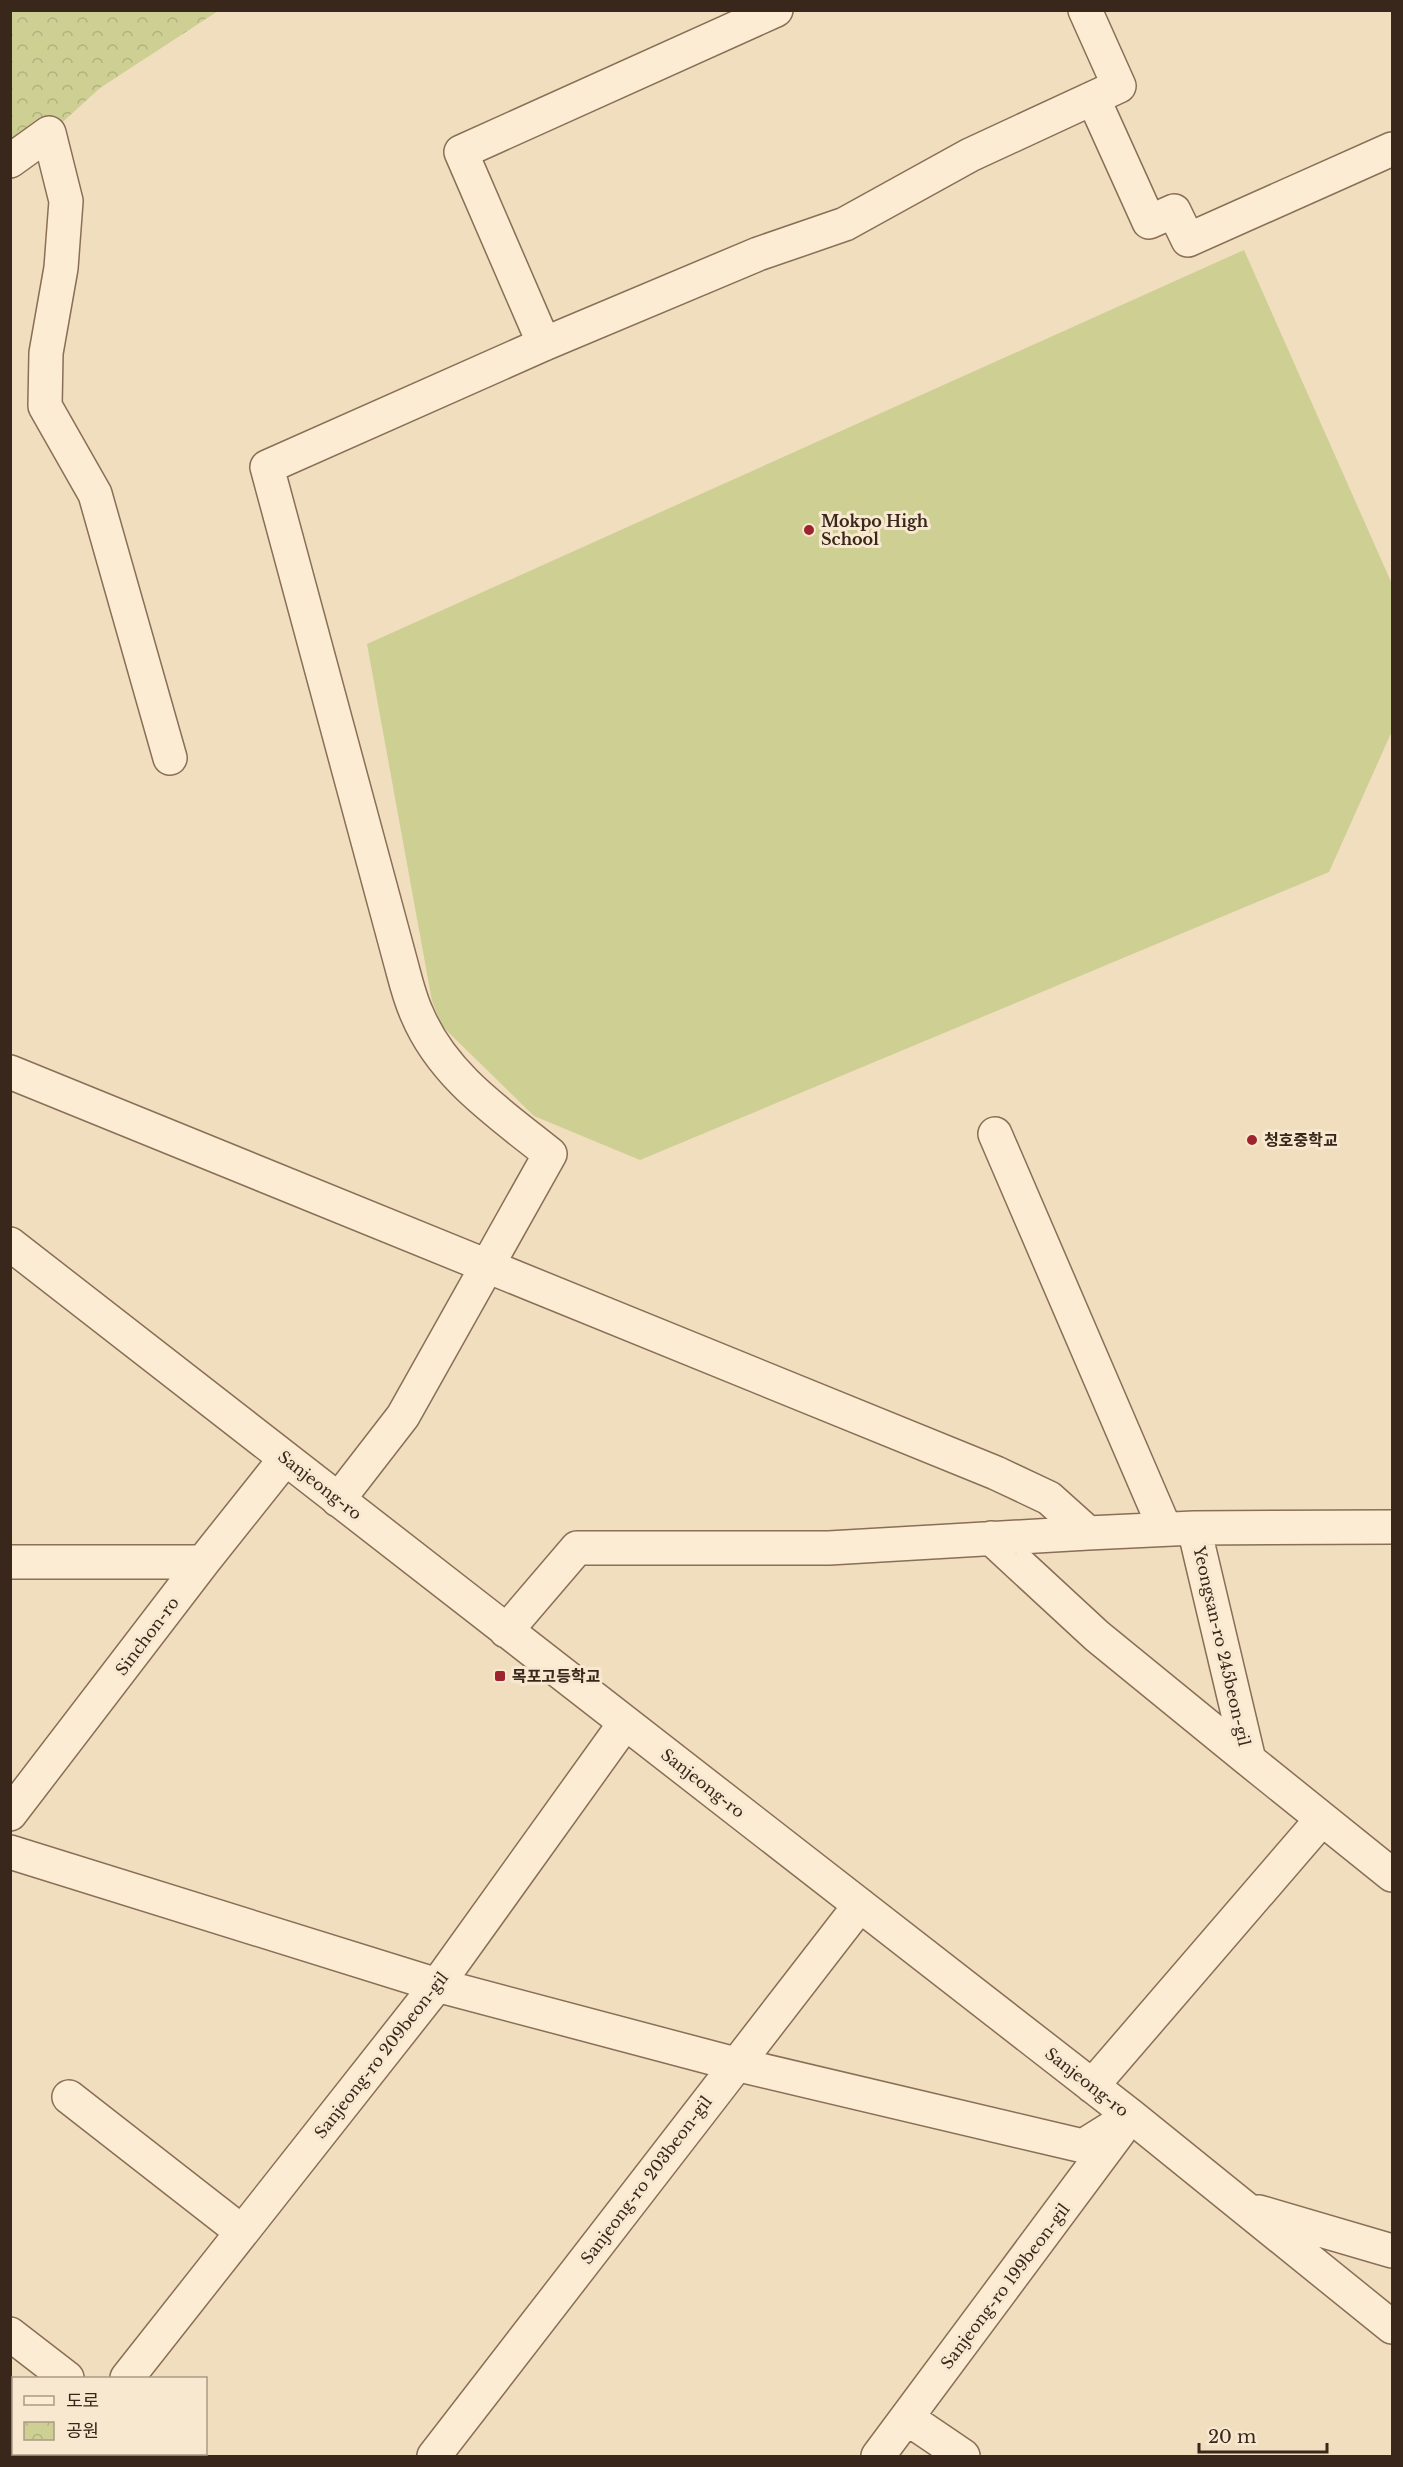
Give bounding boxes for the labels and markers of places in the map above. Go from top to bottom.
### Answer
place label: Mokpo High School [821,511,929,549]
marker: Mokpo High School [802,523,816,537]
place label: 청호중학교 [1264,1130,1338,1150]
marker: 청호중학교 [1245,1133,1259,1147]
place label: 목포고등학교 [512,1666,601,1686]
marker: 목포고등학교 [493,1669,507,1683]

